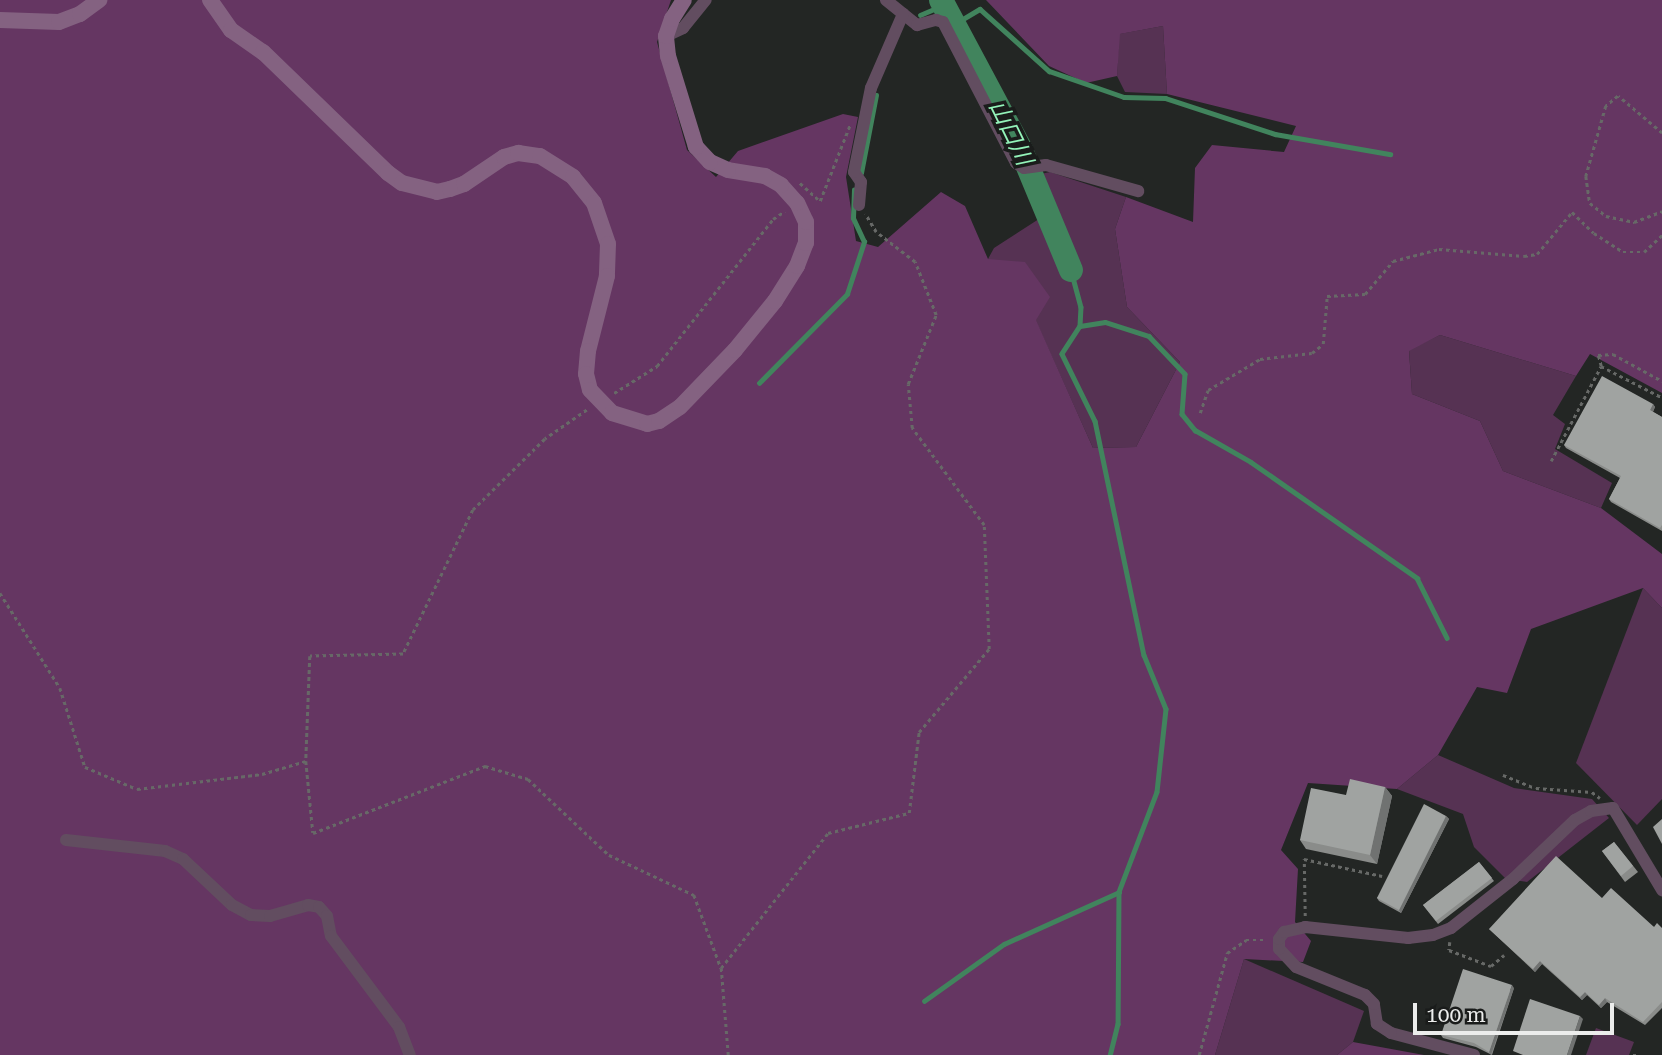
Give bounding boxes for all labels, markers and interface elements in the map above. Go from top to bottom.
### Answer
water label: 山口川 [982,96,1038,170]
scale bar [1417,988,1618,1032]
text: 100 m [1426,1003,1486,1027]

